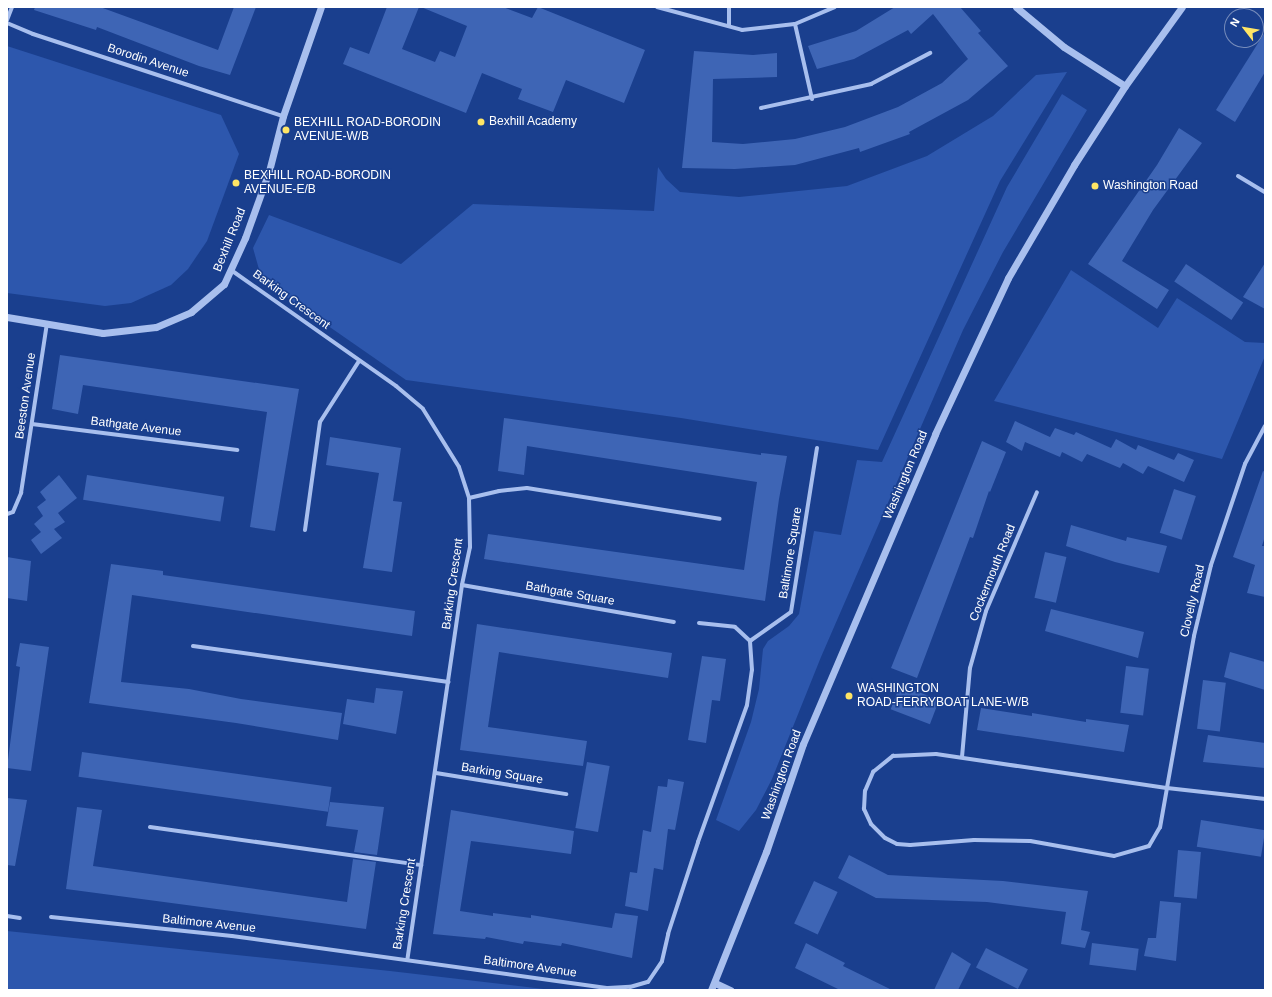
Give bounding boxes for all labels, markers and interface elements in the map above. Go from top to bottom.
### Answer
north arrow [1224,8,1264,48]
text: N [1227,16,1242,29]
street label: Borodin Avenue [105,41,191,81]
place label: Bexhill Academy [489,115,578,129]
place label: BEXHILL ROAD-BORODIN AVENUE-W/B [294,116,441,144]
marker: Bexhill Academy [476,117,486,127]
marker: BEXHILL ROAD-BORODIN AVENUE-W/B [281,125,291,135]
place label: BEXHILL ROAD-BORODIN AVENUE-E/B [244,169,391,197]
marker: BEXHILL ROAD-BORODIN AVENUE-E/B [231,178,241,188]
place label: Washington Road [1103,179,1198,193]
marker: Washington Road [1090,181,1100,191]
street label: Bexhill Road [211,206,249,274]
street label: Barking Crescent [250,267,332,333]
street label: Beeston Avenue [13,352,39,440]
street label: Bathgate Avenue [90,414,182,440]
street label: Washington Road [881,428,931,522]
street label: Baltimore Square [777,506,805,600]
street label: Cockermouth Road [967,522,1019,624]
street label: Barking Crescent [439,537,467,631]
street label: Clovelly Road [1178,563,1208,639]
street label: Bathgate Square [524,579,616,609]
place label: WASHINGTON ROAD-FERRYBOAT LANE-W/B [857,682,1029,710]
marker: WASHINGTON ROAD-FERRYBOAT LANE-W/B [844,691,854,701]
street label: Washington Road [759,728,805,822]
street label: Barking Square [460,760,544,788]
street label: Barking Crescent [391,857,419,951]
street label: Baltimore Avenue [161,912,257,936]
street label: Baltimore Avenue [482,953,578,981]

